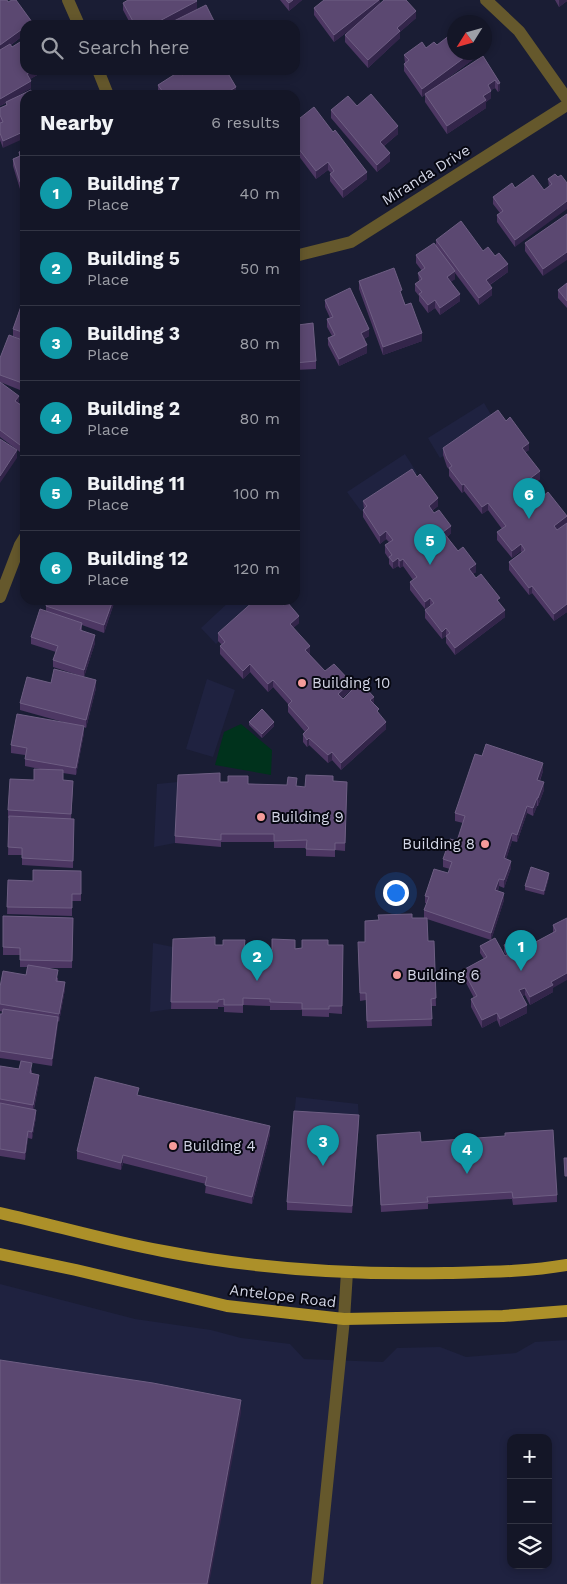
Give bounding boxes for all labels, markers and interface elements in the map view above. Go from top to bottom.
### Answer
north arrow [447,15,492,60]
search box [20,20,300,75]
icon: search [38,34,66,62]
text: Search here [78,36,189,59]
text: Nearby [40,110,113,135]
text: 6 results [211,113,280,132]
street label: Miranda Drive [379,141,473,209]
text: Building 7 [87,172,180,195]
text: 1 [53,184,59,203]
text: 40 m [240,184,280,203]
text: Place [87,195,129,214]
text: Building 5 [87,247,180,270]
text: 2 [51,259,61,278]
text: 50 m [240,259,280,278]
text: Place [87,270,129,289]
text: Building 3 [87,322,180,345]
text: 3 [51,334,61,353]
text: 80 m [239,334,280,353]
text: Place [87,345,129,364]
text: Building 2 [87,397,180,420]
text: 4 [51,409,61,428]
text: 80 m [239,409,280,428]
text: Place [87,420,129,439]
text: Building 11 [87,472,185,495]
pin: 6 [513,478,545,519]
text: 5 [51,484,61,503]
text: 100 m [233,484,280,503]
text: Place [87,495,129,514]
pin: 5 [414,524,446,565]
text: Building 12 [87,547,188,570]
text: 6 [51,559,61,578]
text: 120 m [234,559,280,578]
text: Place [87,570,129,589]
place label: Building 10 [312,674,390,692]
marker: Building 10 [296,677,308,689]
place label: Building 9 [271,808,344,826]
marker: Building 9 [255,811,267,823]
place label: Building 8 [402,835,475,853]
marker: Building 8 [479,838,491,850]
your location [383,880,409,906]
pin: 1 [505,930,537,971]
pin: 2 [241,940,273,981]
place label: Building 6 [407,966,480,984]
marker: Building 6 [391,969,403,981]
pin: 3 [307,1125,339,1166]
pin: 4 [451,1133,483,1174]
place label: Building 4 [183,1137,256,1155]
marker: Building 4 [167,1140,179,1152]
street label: Antelope Road [229,1281,337,1311]
map controls [507,1434,552,1569]
button: + [507,1434,552,1479]
button: − [507,1479,552,1524]
button: layers [507,1524,552,1569]

